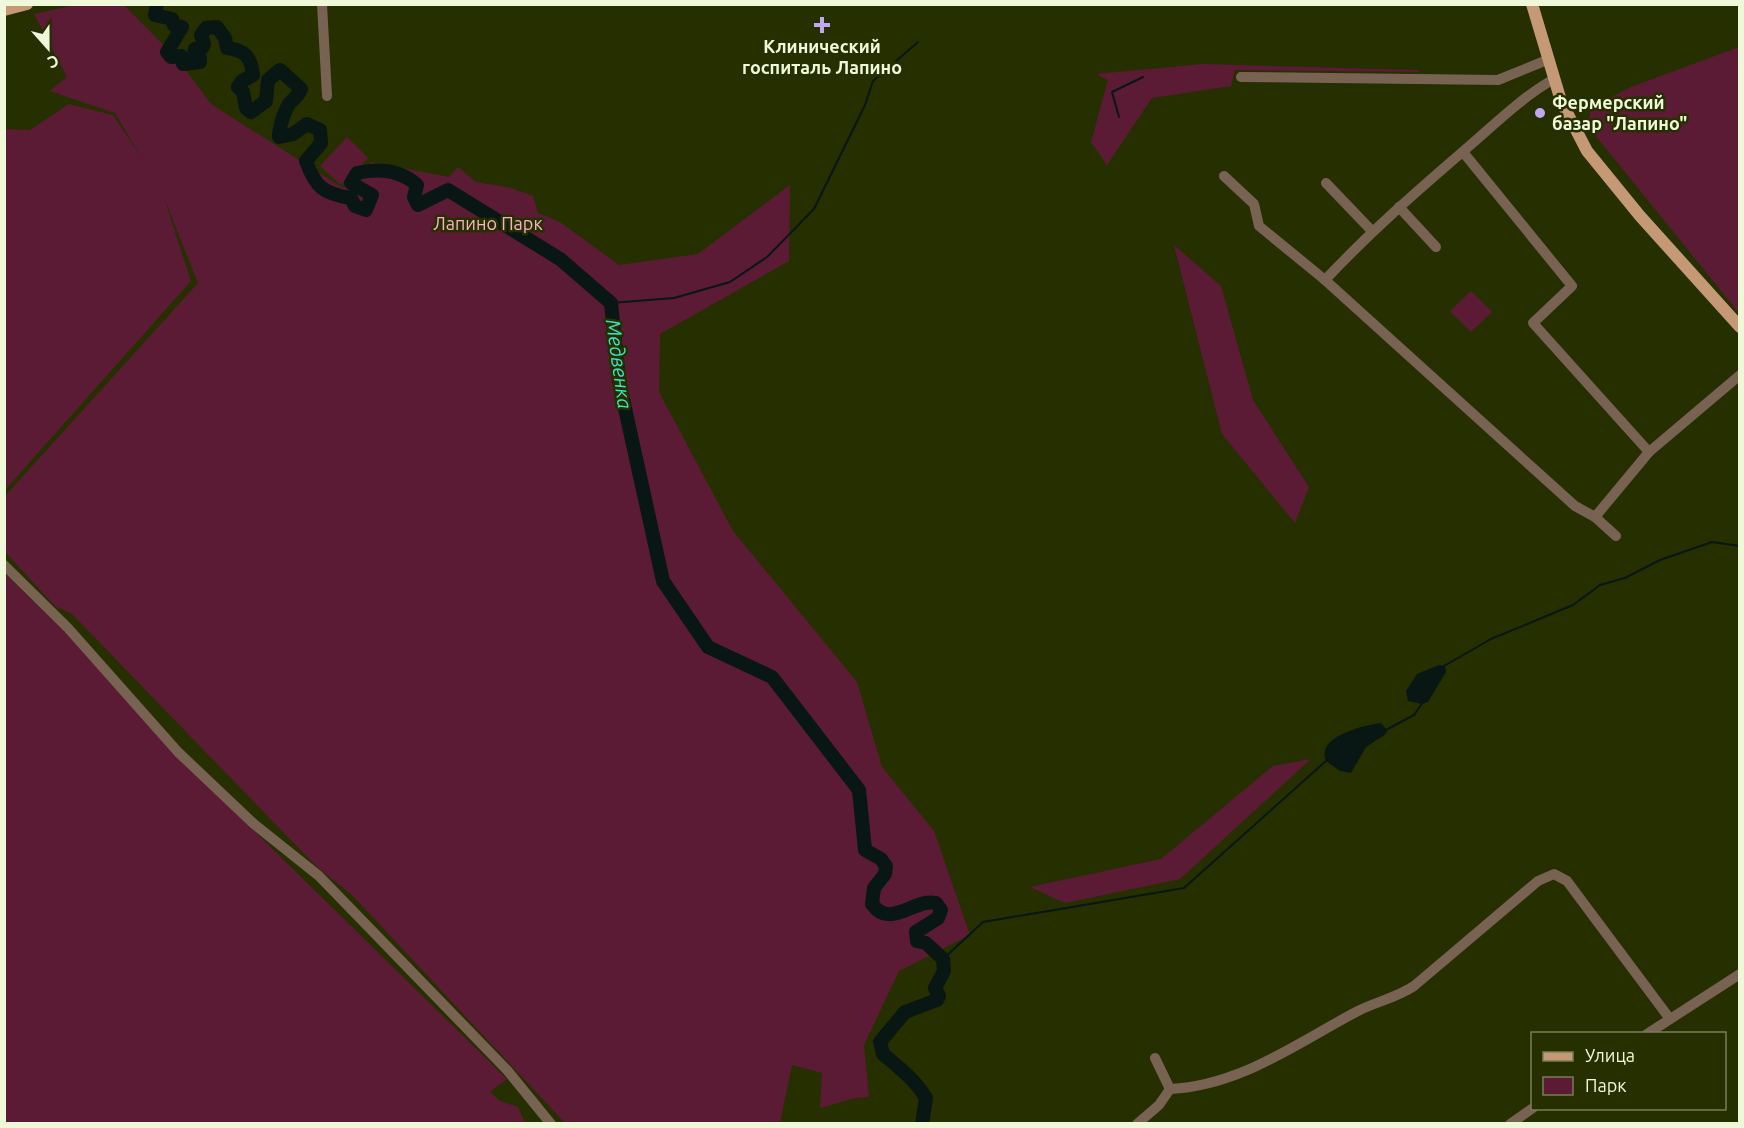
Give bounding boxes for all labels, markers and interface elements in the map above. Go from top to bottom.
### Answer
marker: Клинический госпиталь Лапино [813,16,831,34]
north arrow [18,18,78,78]
place label: Клинический госпиталь Лапино [742,36,902,77]
text: С [45,52,61,72]
place label: Фермерский базар "Лапино" [1552,92,1687,133]
marker: Фермерский базар "Лапино" [1533,106,1547,120]
park label: Лапино Парк [433,213,543,233]
water label: Медвенка [602,318,637,410]
legend [1531,1032,1726,1110]
text: Улица [1585,1045,1635,1065]
text: Парк [1585,1075,1626,1095]

